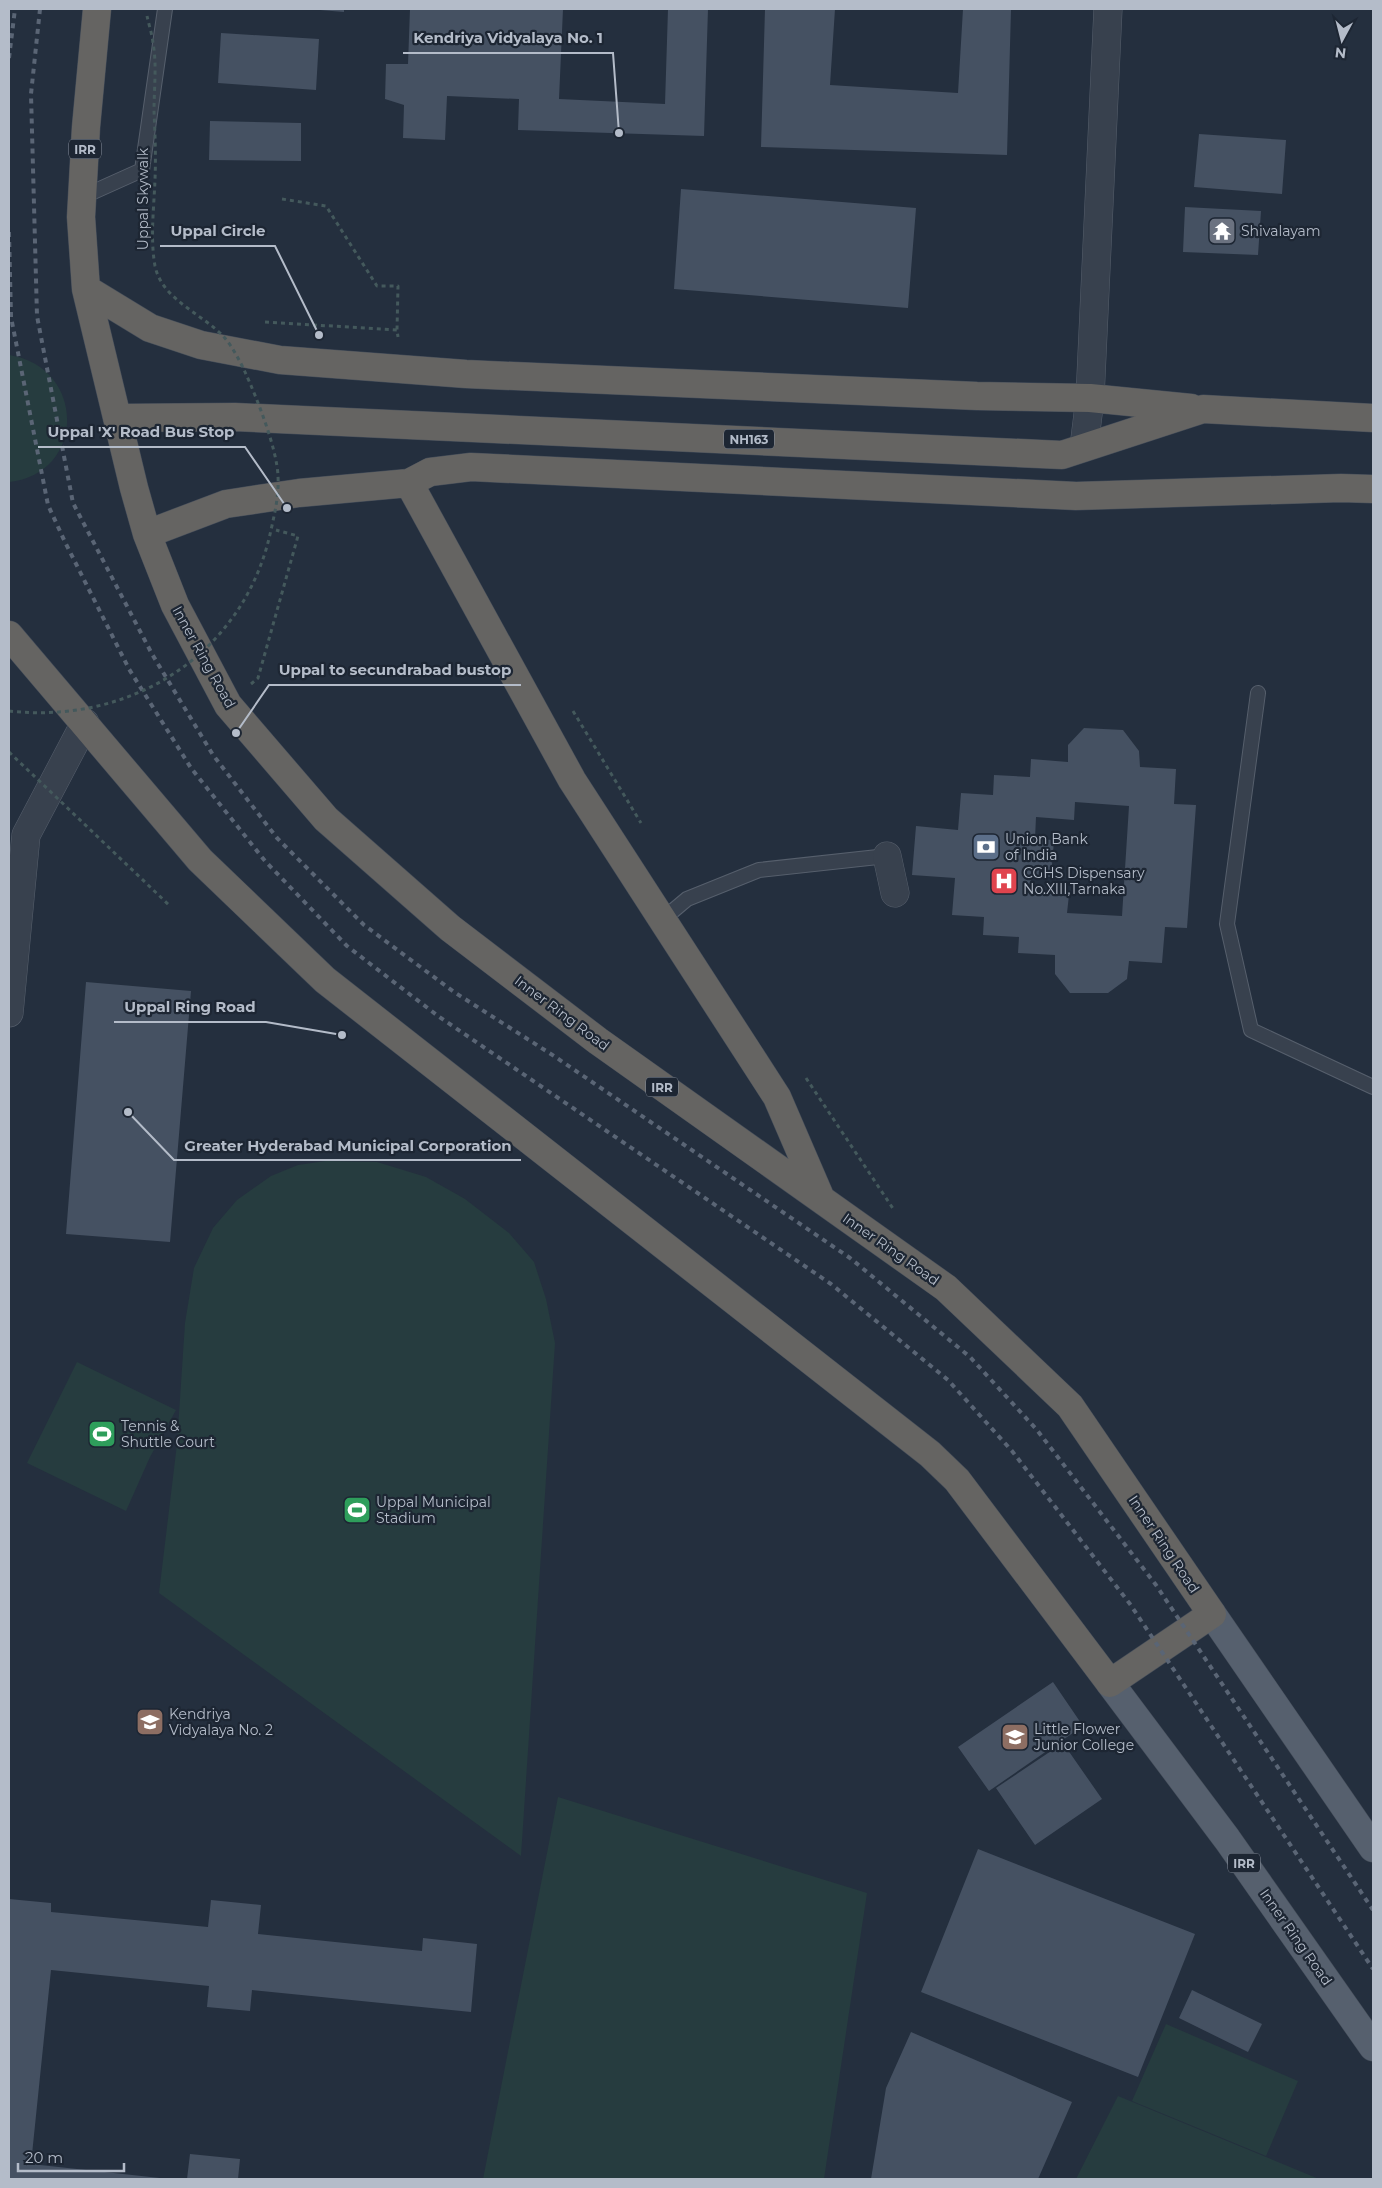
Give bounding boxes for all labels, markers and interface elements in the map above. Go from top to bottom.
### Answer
north arrow [1317,15,1367,65]
callout: Kendriya Vidyalaya No. 1 [403,23,613,53]
text: Kendriya Vidyalaya No. 1 [413,28,603,47]
text: N [1334,43,1347,63]
road number: IRR [69,140,101,158]
street label: Uppal Skywalk [134,147,152,250]
callout: Uppal Circle [160,216,275,246]
temple icon: Shivalayam [1207,216,1237,246]
text: Uppal Circle [171,221,265,240]
place label: Shivalayam [1241,222,1321,240]
callout: Uppal 'X' Road Bus Stop [38,417,245,447]
text: Uppal 'X' Road Bus Stop [48,422,234,441]
road number: NH163 [724,429,774,448]
street label: Inner Ring Road [168,603,240,711]
callout: Uppal to secundrabad bustop [269,655,521,685]
text: Uppal to secundrabad bustop [279,660,511,679]
place label: Union Bank of India [1005,830,1089,864]
bank icon: Union Bank of India [971,832,1001,862]
place label: CGHS Dispensary No.XIII,Tarnaka [1023,864,1145,898]
hospital icon: CGHS Dispensary No.XIII,Tarnaka [989,866,1019,896]
street label: Inner Ring Road [511,971,613,1055]
callout: Uppal Ring Road [114,992,266,1022]
text: Uppal Ring Road [124,997,256,1016]
road number: IRR [646,1078,678,1096]
callout: Greater Hyderabad Municipal Corporation [174,1130,521,1160]
text: Greater Hyderabad Municipal Corporation [184,1136,512,1155]
street label: Inner Ring Road [839,1209,943,1289]
place label: Tennis & Shuttle Court [121,1417,215,1451]
sports icon: Tennis & Shuttle Court [87,1419,117,1449]
street label: Inner Ring Road [1125,1492,1203,1596]
place label: Uppal Municipal Stadium [376,1493,491,1527]
sports icon: Uppal Municipal Stadium [342,1495,372,1525]
place label: Kendriya Vidyalaya No. 2 [169,1705,273,1739]
school or university icon: Kendriya Vidyalaya No. 2 [135,1707,165,1737]
place label: Little Flower Junior College [1033,1720,1134,1754]
school or university icon: Little Flower Junior College [1000,1722,1030,1752]
road number: IRR [1228,1854,1260,1872]
street label: Inner Ring Road [1256,1885,1336,1989]
scale bar [18,2140,124,2172]
text: 20 m [25,2148,63,2167]

